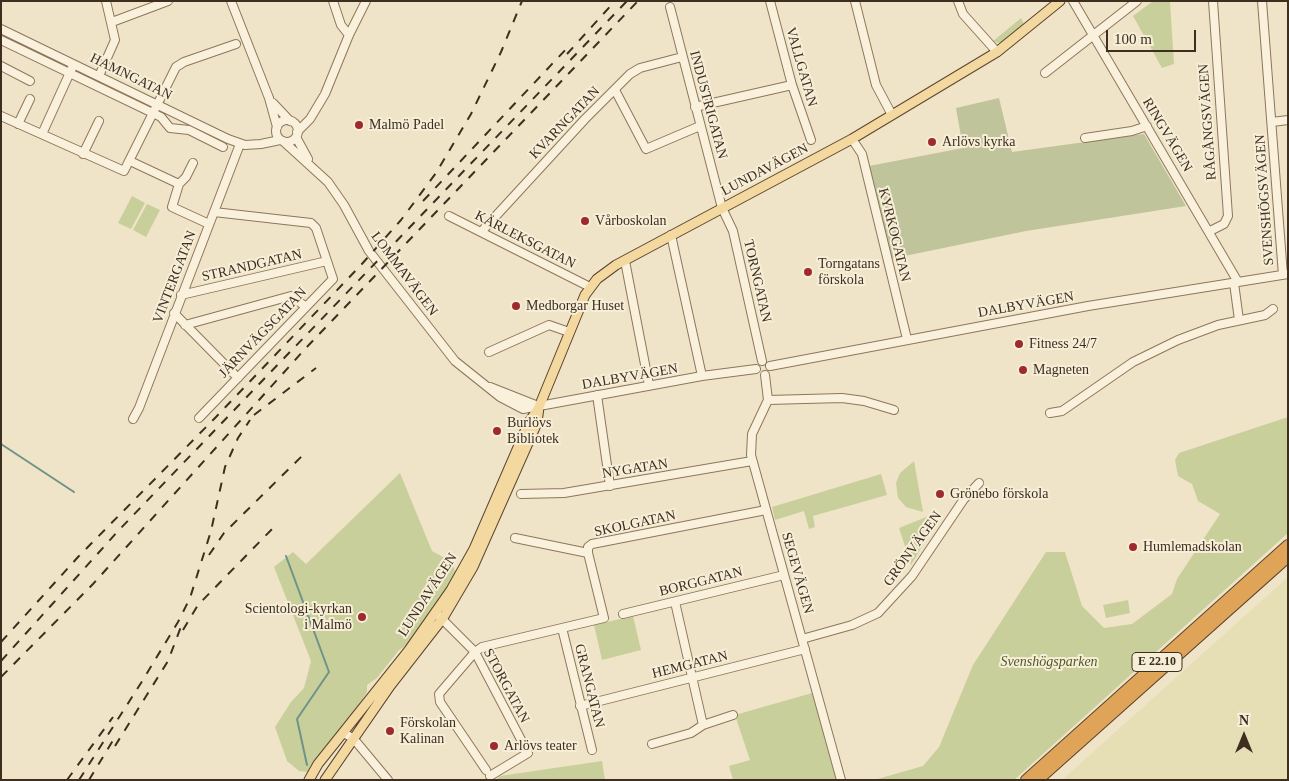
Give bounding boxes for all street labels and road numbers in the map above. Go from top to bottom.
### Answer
street label: VALLGATAN [782,25,820,109]
street label: INDUSTRIGATAN [685,49,731,161]
street label: HAMNGATAN [87,50,175,104]
street label: RÅGÅNGSVÄGEN [1196,63,1220,181]
street label: KVARNGATAN [526,83,604,163]
street label: RINGVÄGEN [1138,95,1196,175]
street label: SVENSHÖGSVÄGEN [1252,134,1278,266]
street label: LUNDAVÄGEN [719,140,811,200]
street label: KYRKOGATAN [874,186,914,284]
street label: KÄRLEKSGATAN [472,207,578,273]
street label: VINTERGATAN [150,228,200,326]
street label: LOMMAVÄGEN [367,229,441,319]
street label: TORNGATAN [739,238,775,324]
street label: STRANDGATAN [200,246,304,286]
street label: JÄRNVÄGSGATAN [215,284,311,382]
street label: DALBYVÄGEN [977,288,1075,322]
street label: DALBYVÄGEN [581,360,679,394]
street label: NYGATAN [601,455,669,483]
street label: SKOLGATAN [593,507,677,541]
street label: GRÖNVÄGEN [880,508,946,590]
street label: SEGEVÄGEN [777,530,817,616]
street label: LUNDAVÄGEN [395,550,461,640]
street label: BORGGATAN [658,564,744,600]
street label: GRANGATAN [570,642,608,730]
street label: STORGATAN [479,646,533,726]
street label: HEMGATAN [650,647,730,683]
road number: E 22.10 [1132,652,1182,672]

